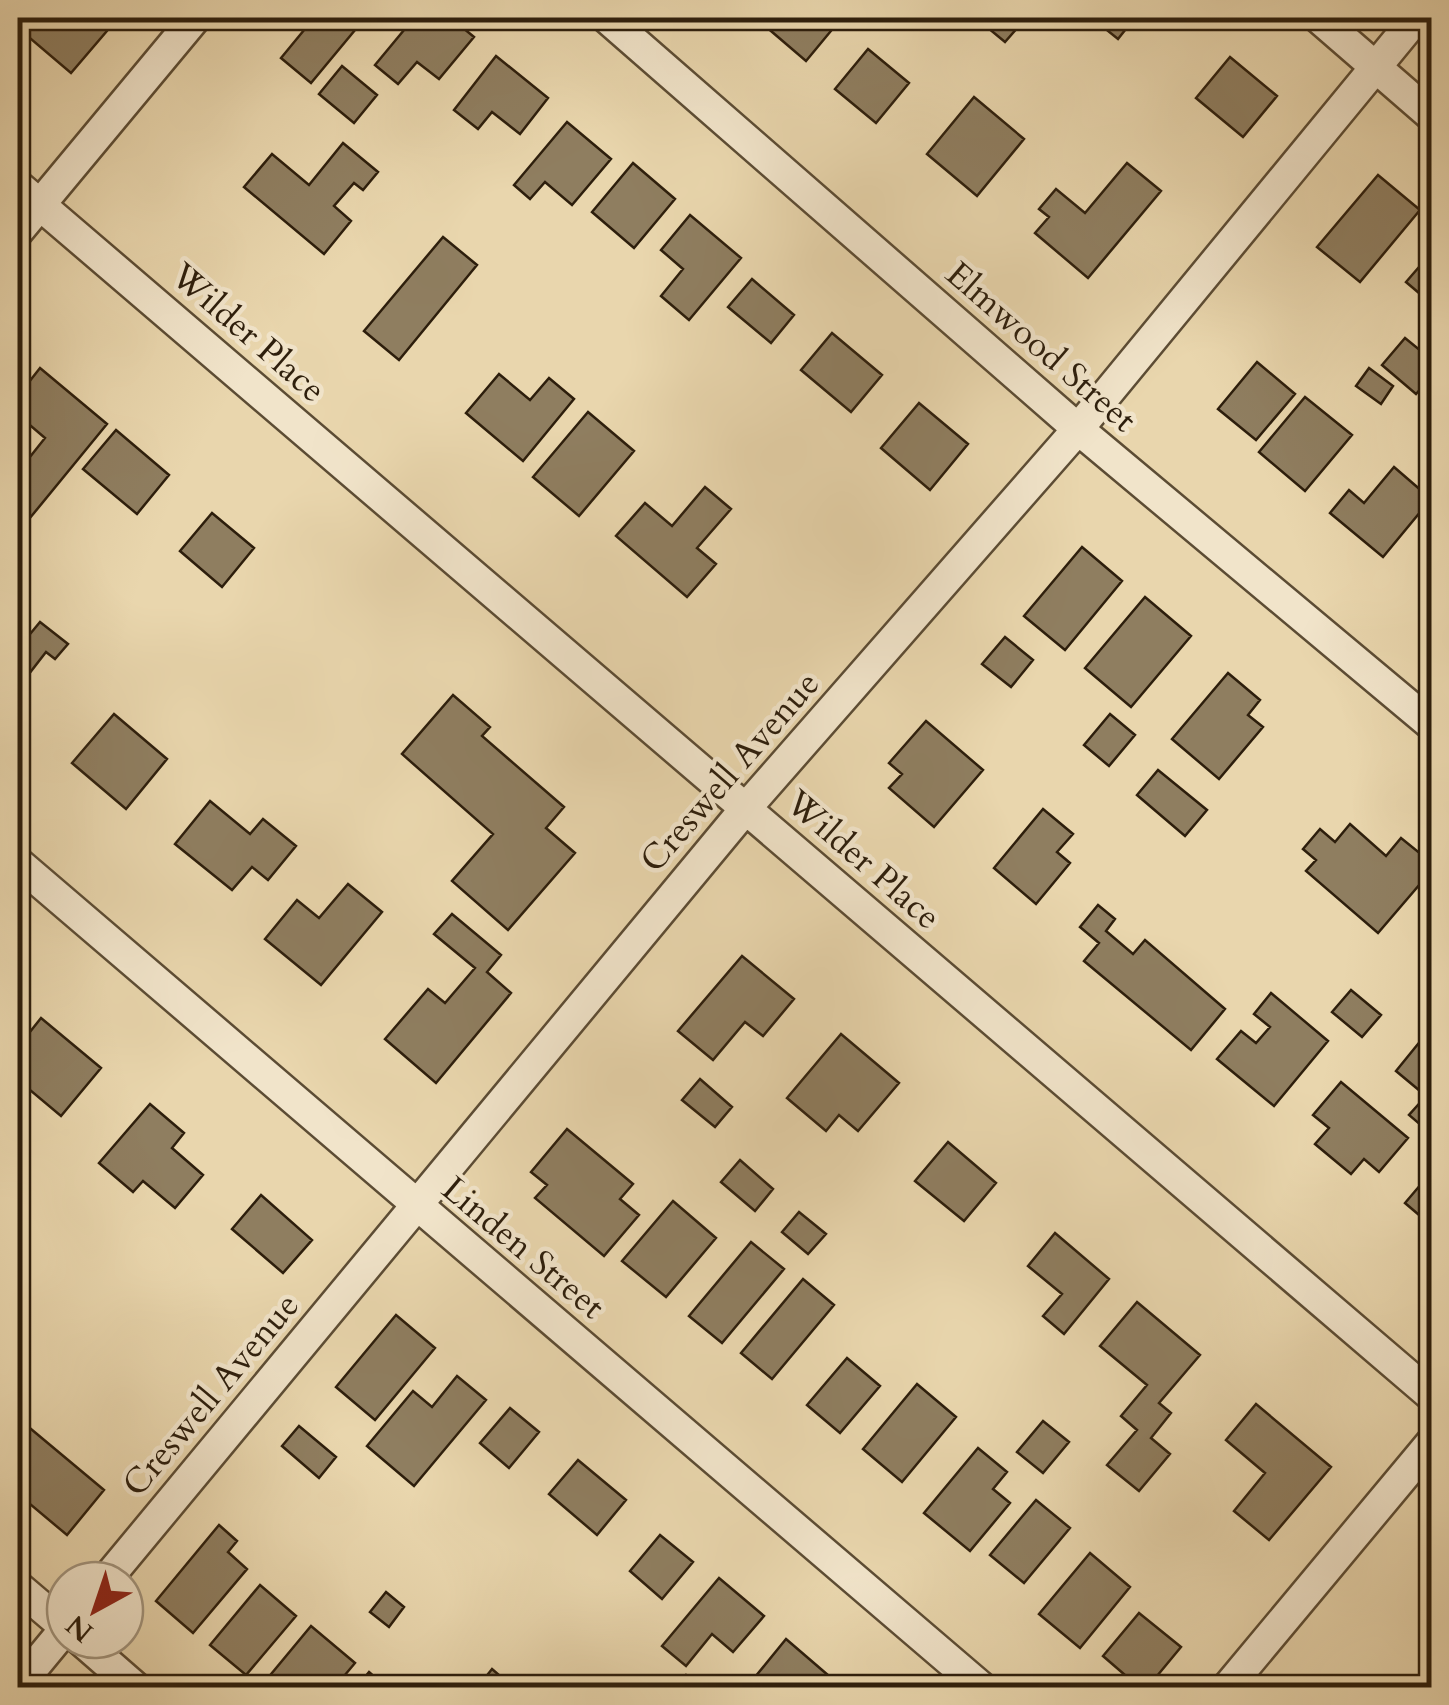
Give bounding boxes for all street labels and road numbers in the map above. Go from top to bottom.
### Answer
street label: Elmwood Street [935,251,1147,443]
street label: Wilder Place [160,252,336,414]
street label: Creswell Avenue [629,661,831,883]
street label: Wilder Place [775,779,951,941]
street label: Linden Street [431,1166,615,1330]
street label: Creswell Avenue [112,1283,310,1507]

